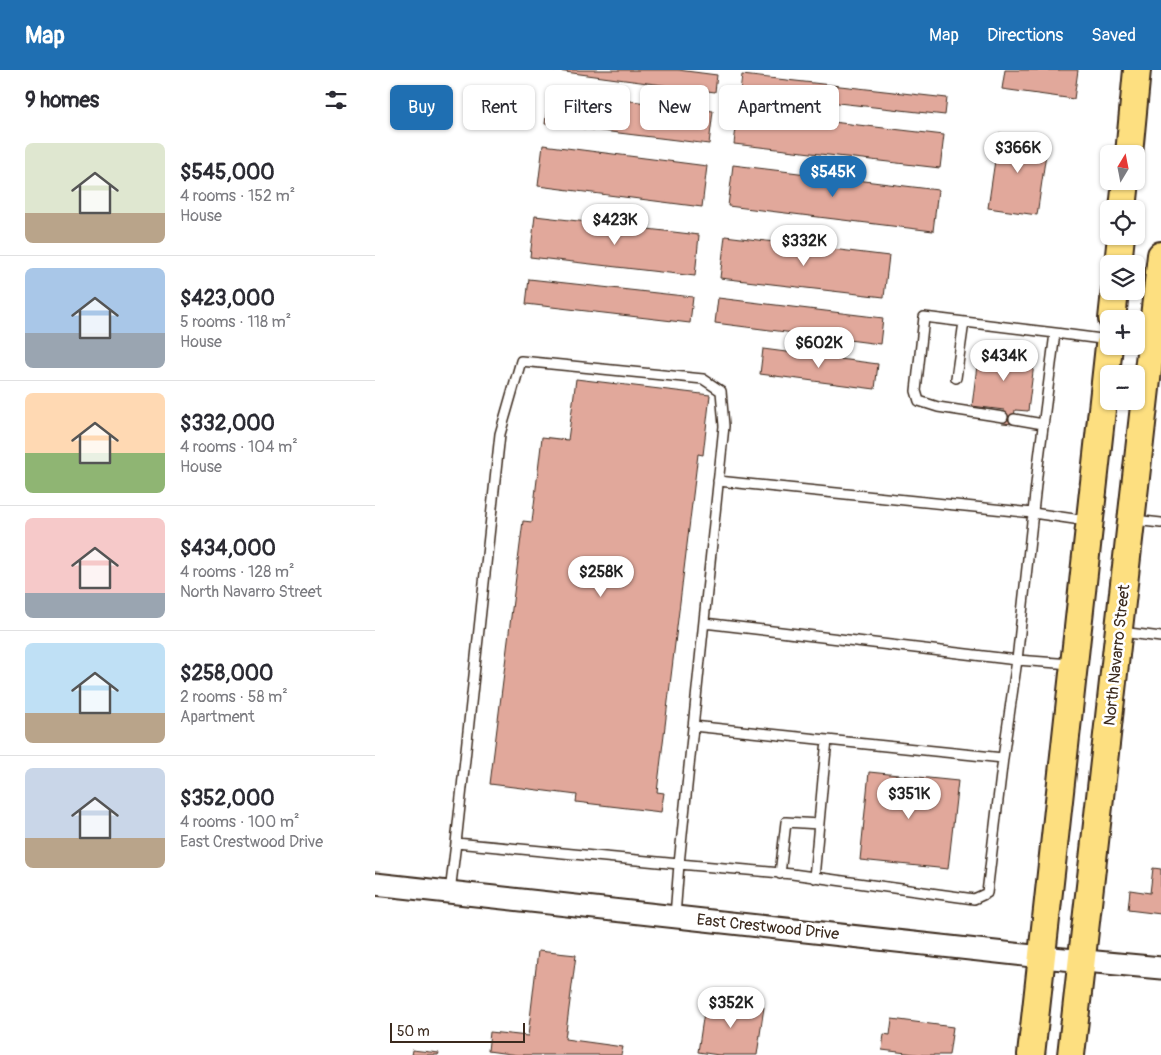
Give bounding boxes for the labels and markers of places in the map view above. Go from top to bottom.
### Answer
pin: $366K [983,132,1053,174]
pin: $545K [798,156,868,198]
pin: $423K [580,204,650,246]
pin: $332K [769,224,839,267]
pin: $602K [784,326,854,369]
pin: $434K [969,340,1039,382]
pin: $258K [566,556,636,598]
pin: $351K [874,778,944,820]
pin: $352K [696,986,766,1029]

